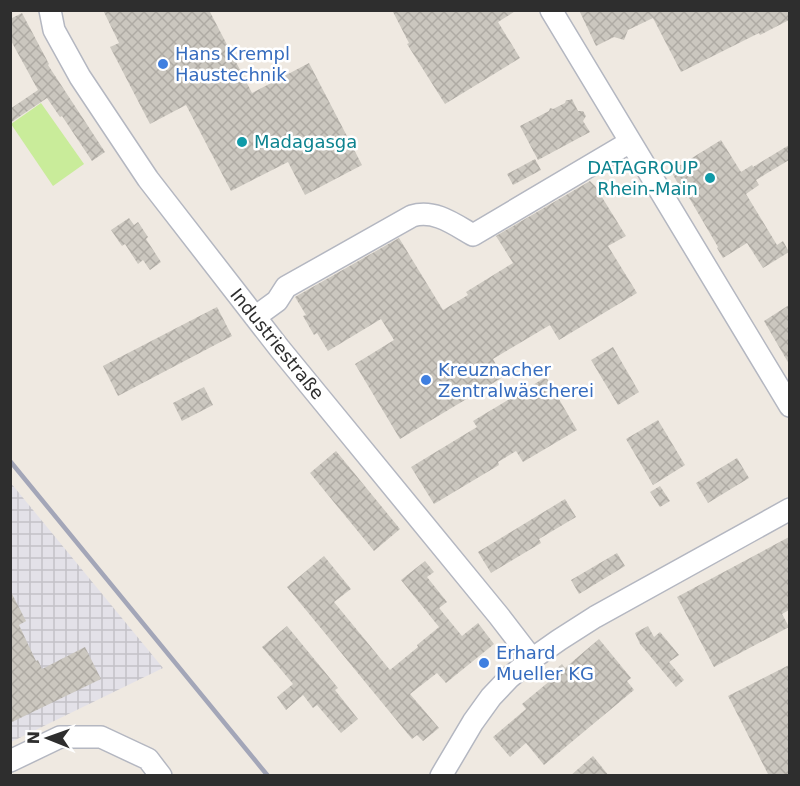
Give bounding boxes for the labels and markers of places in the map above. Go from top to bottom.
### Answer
place label: Hans Krempl Haustechnik [175,43,290,85]
marker: Hans Krempl Haustechnik [156,57,170,71]
place label: Madagasga [254,131,357,152]
marker: Madagasga [235,135,249,149]
place label: DATAGROUP Rhein-Main [587,157,698,199]
marker: DATAGROUP Rhein-Main [703,171,717,185]
place label: Kreuznacher Zentralwäscherei [438,359,594,401]
marker: Kreuznacher Zentralwäscherei [419,373,433,387]
place label: Erhard Mueller KG [496,642,594,684]
marker: Erhard Mueller KG [477,656,491,670]

